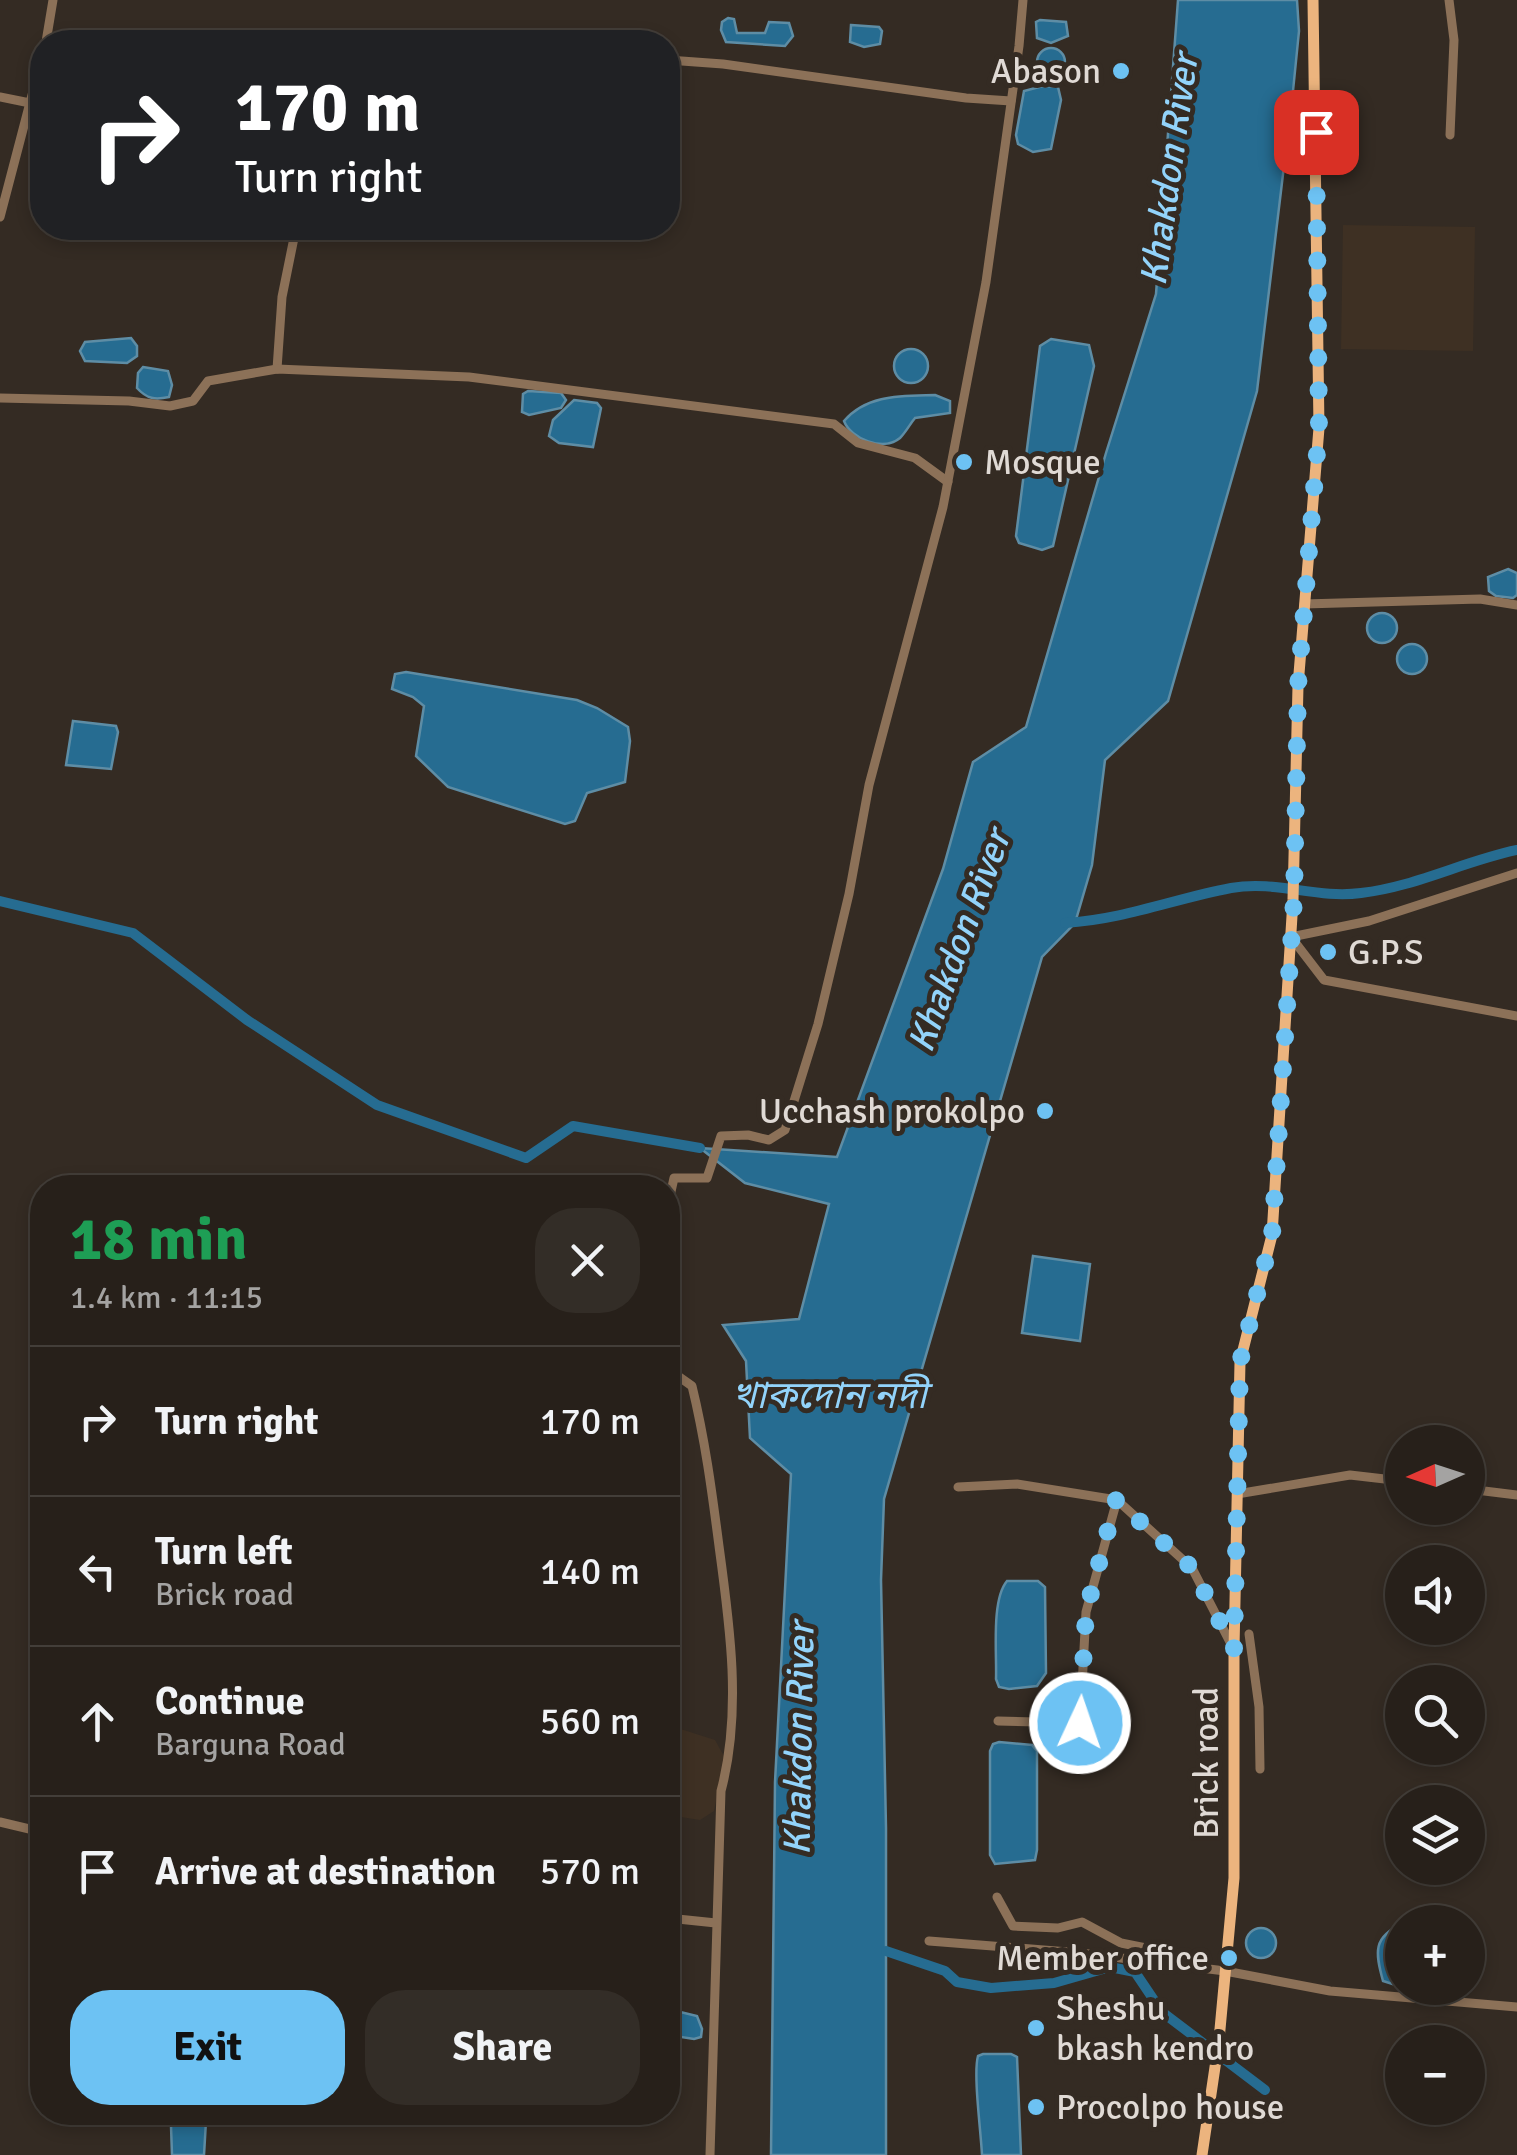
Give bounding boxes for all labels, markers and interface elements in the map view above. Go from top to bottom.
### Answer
water label: Khakdon River [1130,47,1209,288]
place label: Abason [991,50,1101,93]
marker: Abason [1110,60,1132,82]
text: 170 m [235,64,420,150]
icon: right [70,70,200,200]
pin [1274,90,1359,175]
icon: arrive [1289,105,1344,160]
text: Turn right [235,150,423,205]
place label: Mosque [984,441,1101,484]
marker: Mosque [953,451,975,473]
water label: Khakdon River [897,819,1023,1058]
place label: G.P.S [1348,931,1424,974]
marker: G.P.S [1317,941,1339,963]
place label: Ucchash prokolpo [759,1090,1025,1133]
marker: Ucchash prokolpo [1034,1100,1056,1122]
text: 18 min [70,1203,247,1277]
button: close [535,1208,640,1313]
text: 1.4 km · 11:15 [70,1278,263,1317]
water label: খাকদোন নদী [731,1372,934,1419]
icon: right [70,1394,125,1449]
text: Turn right [155,1398,319,1445]
text: 170 m [540,1398,640,1445]
north arrow [1385,1425,1485,1525]
map controls [1385,1425,1485,2125]
text: Turn left [155,1528,293,1575]
icon: left [70,1544,125,1599]
button: sound [1385,1545,1485,1645]
text: 140 m [540,1548,640,1595]
text: Brick road [155,1575,294,1614]
water label: Khakdon River [773,1617,825,1856]
button: search [1385,1665,1485,1765]
position arrow [1028,1671,1132,1775]
text: Continue [155,1678,305,1725]
street label: Brick road [1185,1687,1228,1839]
icon: ahead [70,1694,125,1749]
text: 560 m [540,1698,640,1745]
text: Barguna Road [155,1725,346,1764]
button: layers [1385,1785,1485,1885]
icon: arrive [70,1844,125,1899]
text: Arrive at destination [155,1848,496,1895]
text: 570 m [540,1848,640,1895]
button: + [1385,1905,1485,2005]
place label: Member office [996,1937,1209,1980]
marker: Member office [1218,1947,1240,1969]
place label: Sheshu bkash kendro [1056,1987,1254,2070]
button: Exit [70,1990,345,2105]
button: Share [365,1990,640,2105]
marker: Sheshu bkash kendro [1025,2017,1047,2039]
button: − [1385,2025,1485,2125]
place label: Procolpo house [1056,2086,1284,2129]
marker: Procolpo house [1025,2096,1047,2118]

